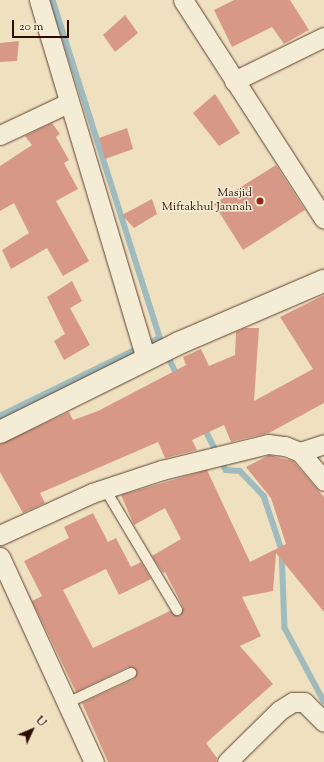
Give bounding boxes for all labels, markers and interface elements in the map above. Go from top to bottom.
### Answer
scale bar [14,12,71,38]
text: 20 m [19,18,43,36]
place label: Masjid Miftakhul Jannah [162,187,252,215]
marker: Masjid Miftakhul Jannah [255,196,265,206]
north arrow [12,710,52,750]
text: U [32,713,50,730]

